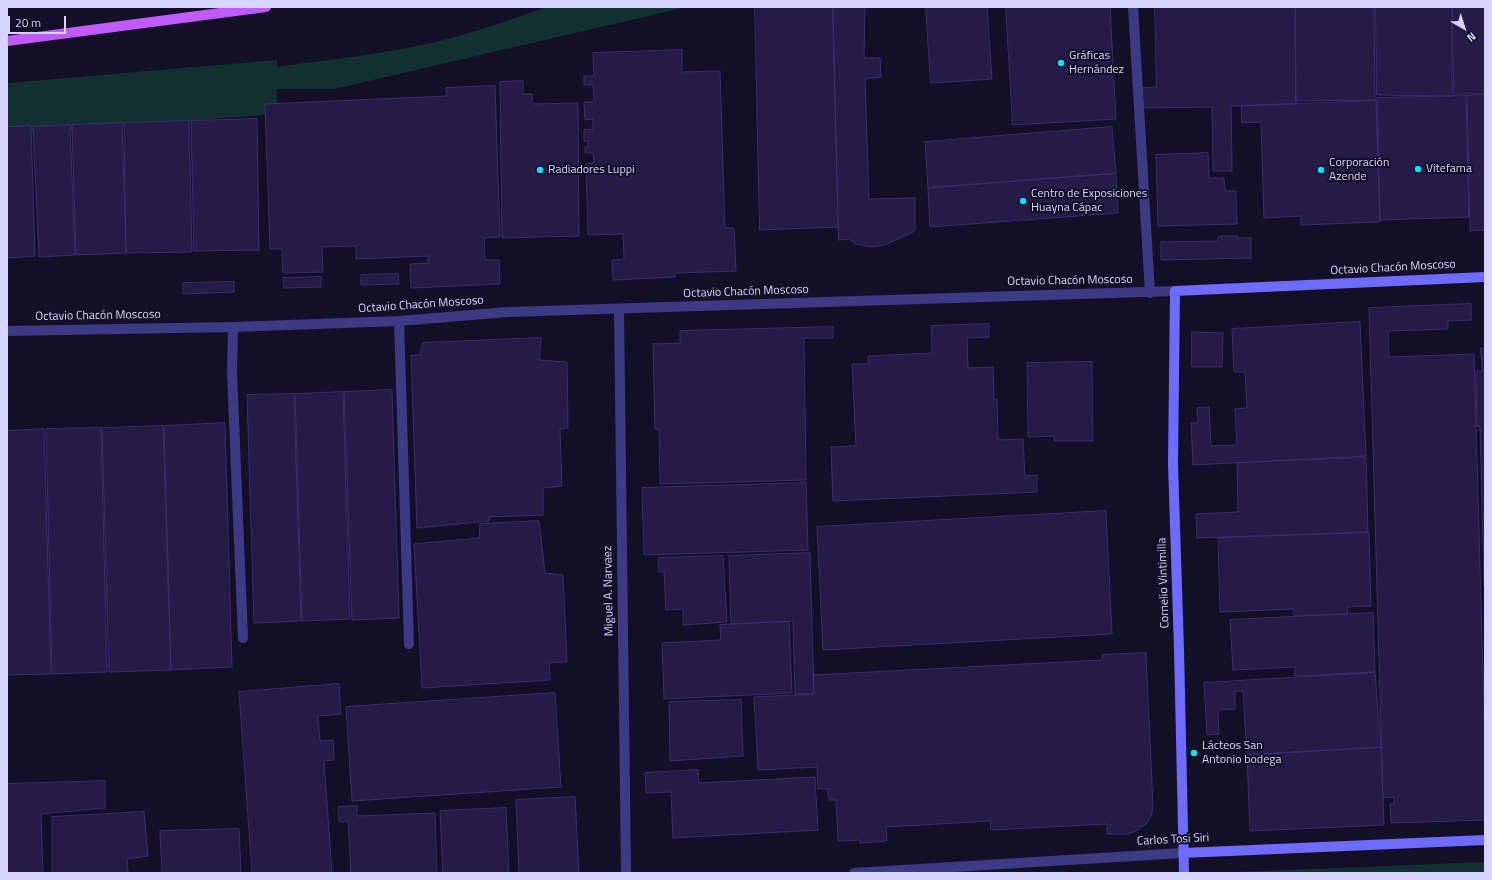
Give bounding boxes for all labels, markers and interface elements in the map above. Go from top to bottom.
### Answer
scale bar [10,8,68,34]
north arrow [1444,8,1484,48]
text: 20 m [15,13,41,32]
text: N [1464,29,1480,46]
place label: Gráficas Hernández [1069,49,1124,77]
marker: Gráficas Hernández [1056,58,1066,68]
place label: Corporación Azende [1329,156,1389,184]
place label: Vitefama [1426,162,1472,176]
place label: Radiadores Luppi [548,163,635,177]
marker: Vitefama [1413,164,1423,174]
marker: Radiadores Luppi [535,165,545,175]
marker: Corporación Azende [1316,165,1326,175]
place label: Centro de Exposiciones Huayna Cápac [1031,187,1147,215]
marker: Centro de Exposiciones Huayna Cápac [1018,196,1028,206]
street label: Octavio Chacón Moscoso [1330,258,1456,278]
street label: Octavio Chacón Moscoso [1007,273,1133,289]
street label: Octavio Chacón Moscoso [683,283,809,301]
street label: Octavio Chacón Moscoso [358,293,484,317]
street label: Octavio Chacón Moscoso [35,308,161,324]
street label: Cornelio Vintimilla [1155,537,1173,629]
street label: Miguel A. Narvaez [601,546,617,636]
place label: Lácteos San Antonio bodega [1202,739,1281,767]
marker: Lácteos San Antonio bodega [1189,748,1199,758]
street label: Carlos Tosi Siri [1137,831,1209,849]

